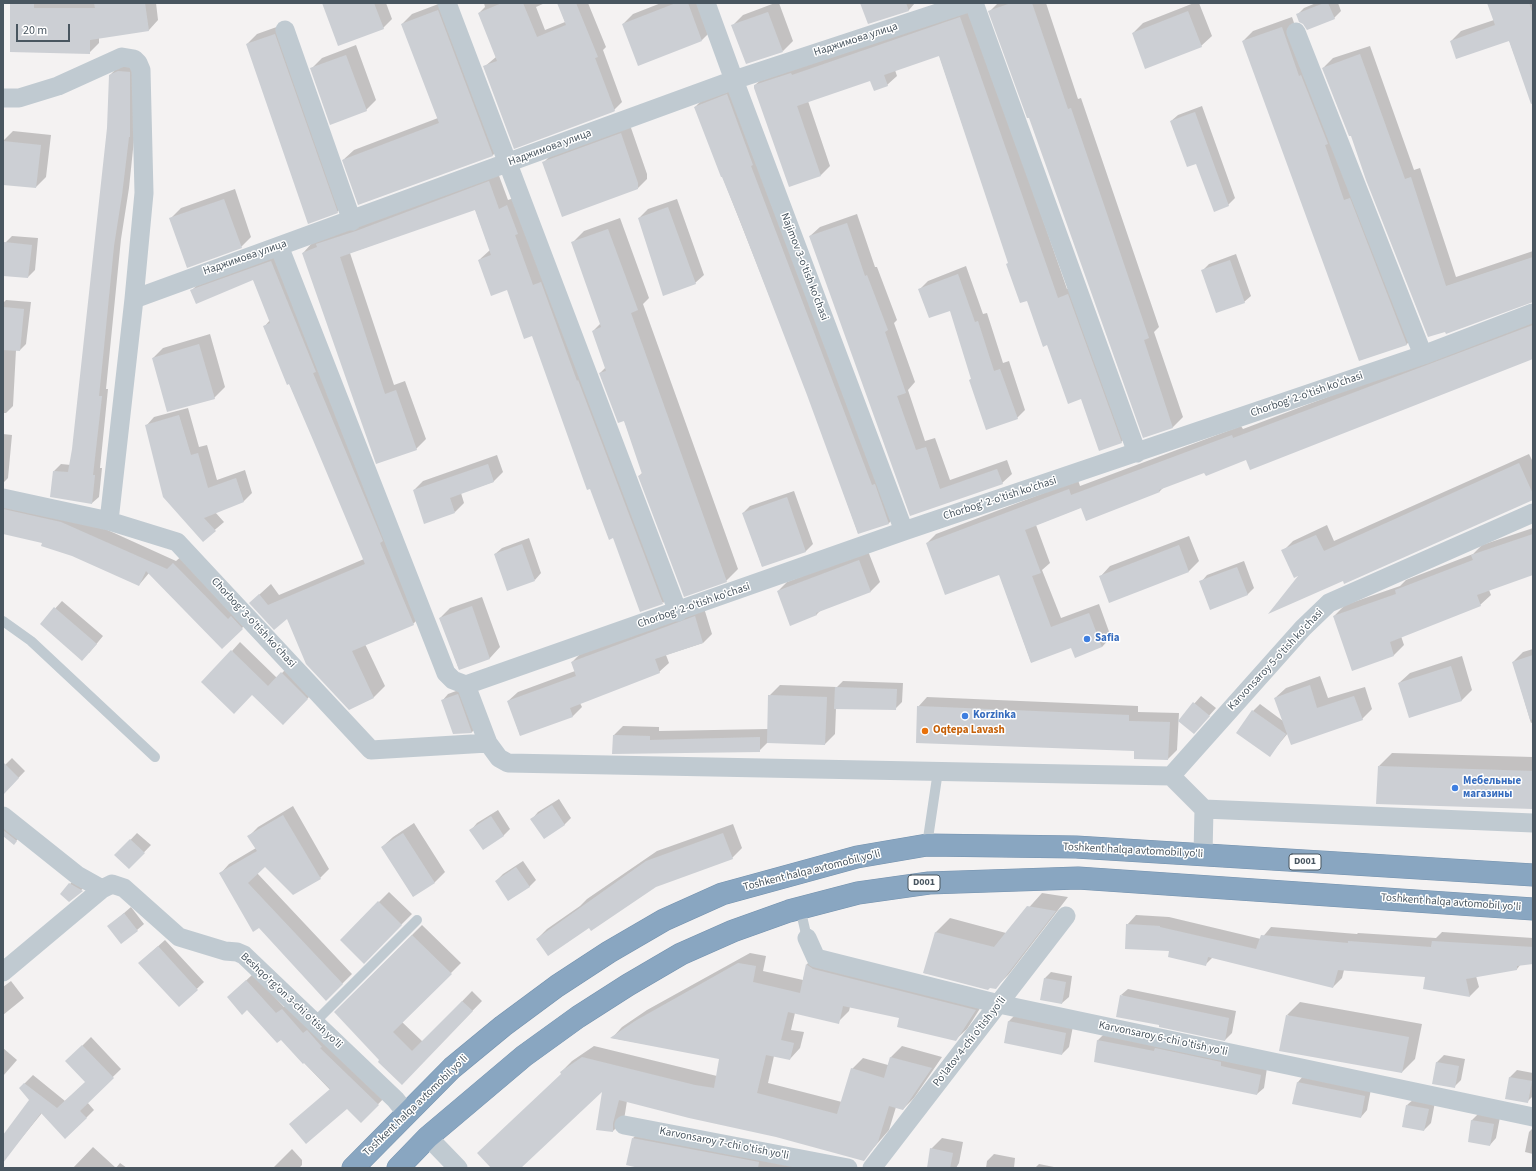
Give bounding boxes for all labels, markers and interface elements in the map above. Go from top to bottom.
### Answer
scale bar [18,16,72,42]
street label: Наджимова улица [812,20,900,60]
text: 20 m [23,22,47,39]
street label: Наджимова улица [507,127,593,169]
street label: Najimov 3-o'tish ko'chasi [777,211,831,323]
street label: Наджимова улица [201,238,289,278]
street label: Chorbog' 2-o'tish ko'chasi [1249,370,1365,420]
street label: Chorbog' 2-o'tish ko'chasi [942,474,1058,524]
street label: Chorbog' 3-o'tish ko'chasi [208,575,298,671]
street label: Chorbog' 2-o'tish ko'chasi [636,581,752,631]
street label: Karvonsaroy 5-o'tish ko'chasi [1226,607,1326,713]
place label: Safia [1095,632,1119,646]
marker: Safia [1082,634,1092,644]
place label: Korzinka [973,709,1016,723]
marker: Korzinka [960,711,970,721]
place label: Oqtepa Lavash [933,724,1005,738]
marker: Oqtepa Lavash [920,726,930,736]
place label: Мебельные магазины [1463,775,1521,801]
marker: Мебельные магазины [1450,783,1460,793]
street label: Toshkent halqa avtomobil yo'li [1062,841,1204,861]
street label: Toshkent halqa avtomobil yo'li [742,848,882,894]
road number: D001 [1289,854,1321,870]
road number: D001 [908,875,940,891]
street label: Toshkent halqa avtomobil yo'li [1380,892,1522,914]
street label: Beshqo'rg'on 3-chi o'tish yo'li [237,950,345,1052]
street label: Po'latov 4-chi o'tish yo'li [931,994,1009,1090]
street label: Karvonsaroy 6-chi o'tish yo'li [1097,1019,1229,1059]
street label: Toshkent halqa avtomobil yo'li [361,1052,471,1160]
street label: Karvonsaroy 7-chi o'tish yo'li [658,1125,790,1163]

